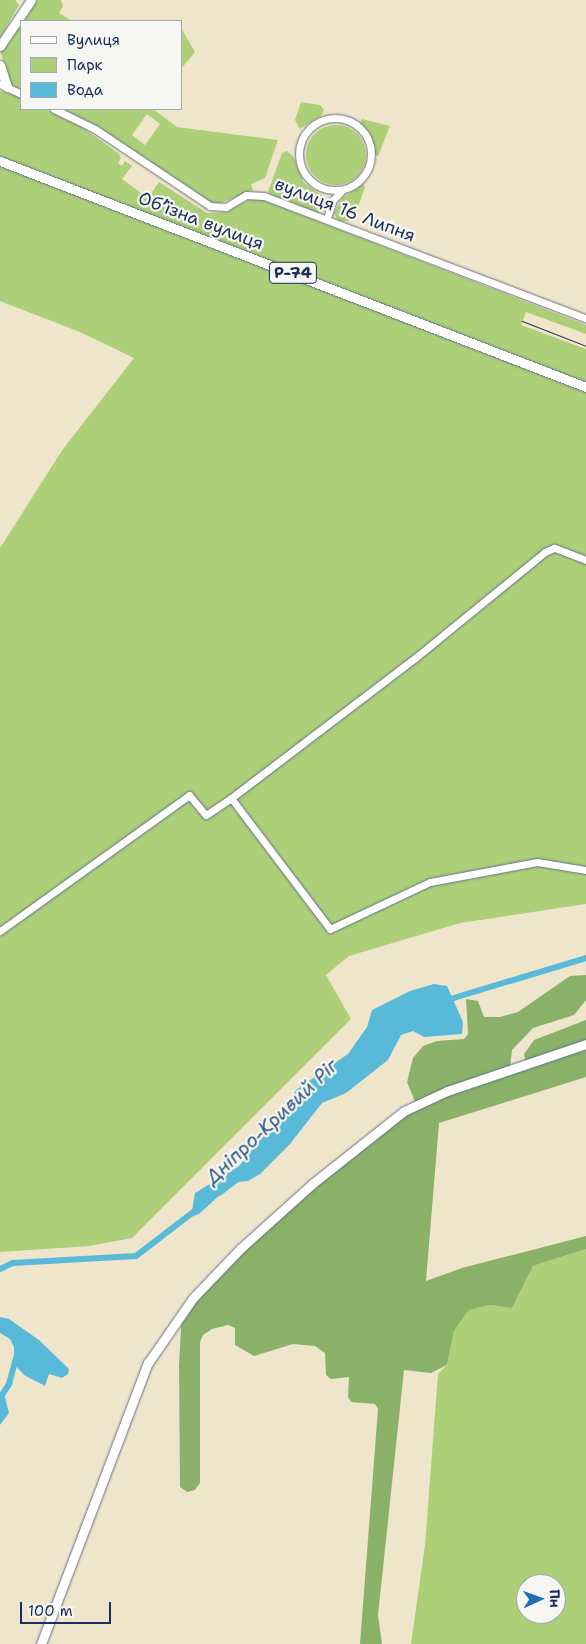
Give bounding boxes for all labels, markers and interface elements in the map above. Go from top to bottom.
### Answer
legend [20,20,182,110]
text: Вулиця [67,30,120,50]
text: Парк [67,55,103,75]
text: Вода [67,80,103,100]
street label: вулиця 16 Липня [272,173,418,247]
street label: Обʼїзна вулиця [135,187,267,255]
road number: Р-74 [268,260,318,286]
water label: Дніпро-Кривий Ріг [201,1055,343,1189]
north arrow [516,1574,566,1624]
text: Пн [546,1589,564,1608]
scale bar [22,1592,114,1624]
text: 100 m [28,1601,73,1621]

